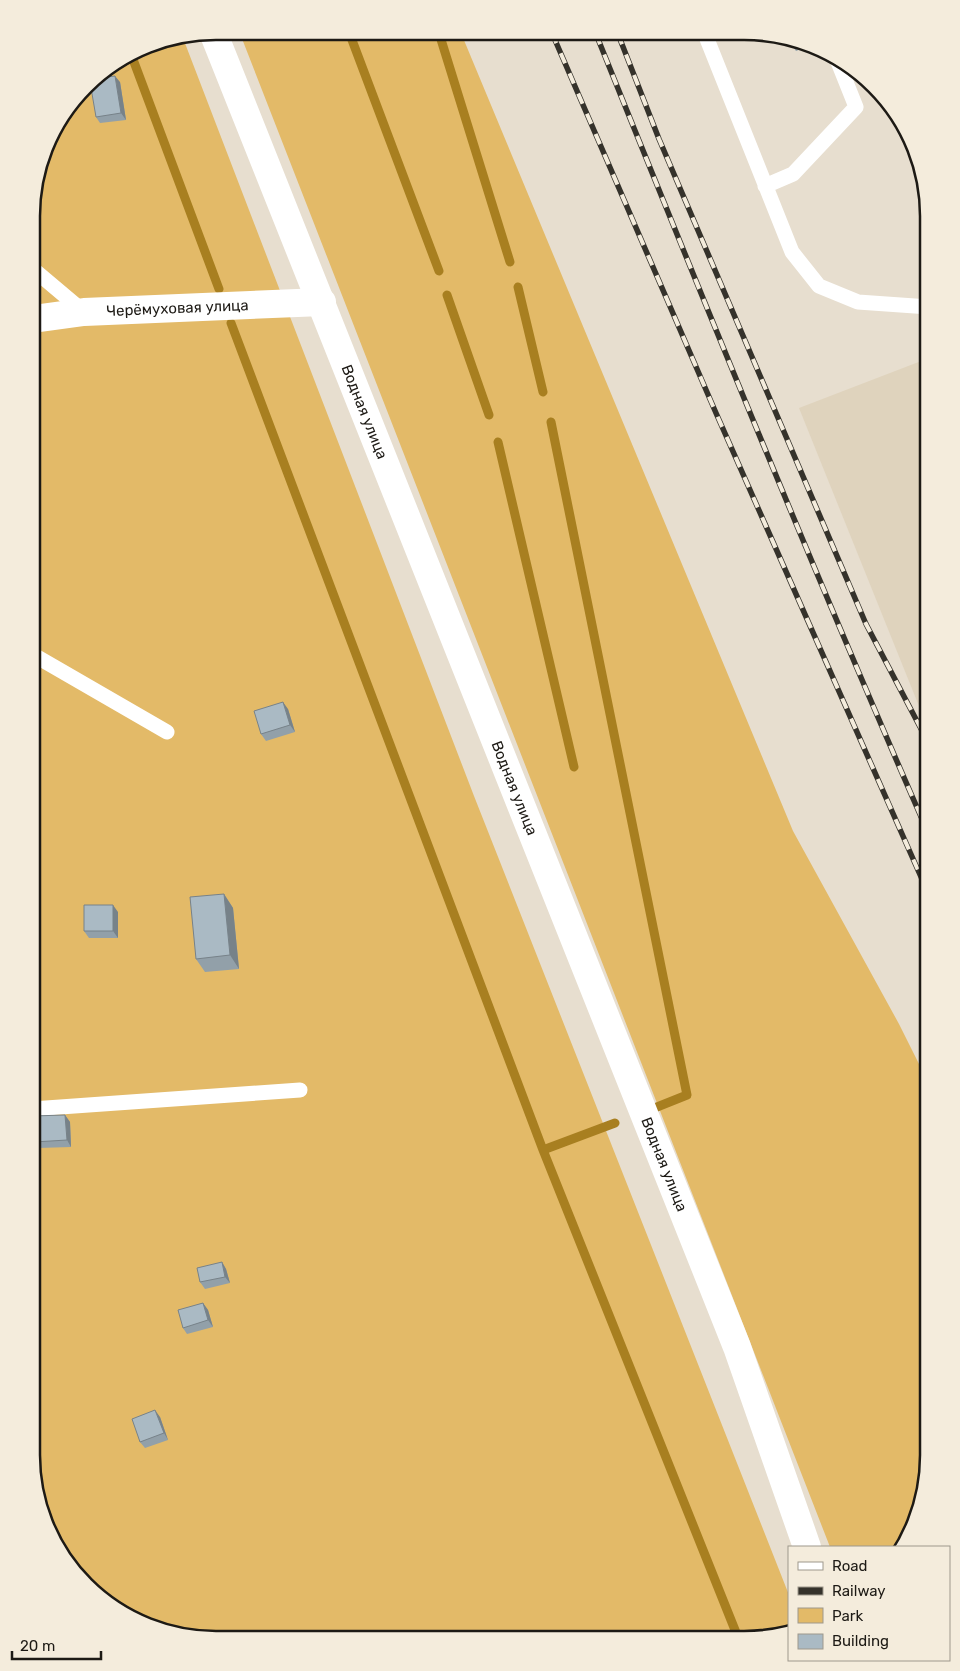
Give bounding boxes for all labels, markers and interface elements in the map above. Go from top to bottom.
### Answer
street label: Черёмуховая улица [106,296,249,320]
street label: Водная улица [338,362,391,462]
street label: Водная улица [487,738,541,838]
street label: Водная улица [637,1115,691,1214]
legend [788,1546,950,1661]
text: Road [832,1557,868,1575]
text: Railway [832,1582,886,1600]
text: Park [832,1607,863,1625]
scale bar [12,1628,101,1660]
text: Building [832,1632,889,1650]
text: 20 m [20,1637,55,1655]

